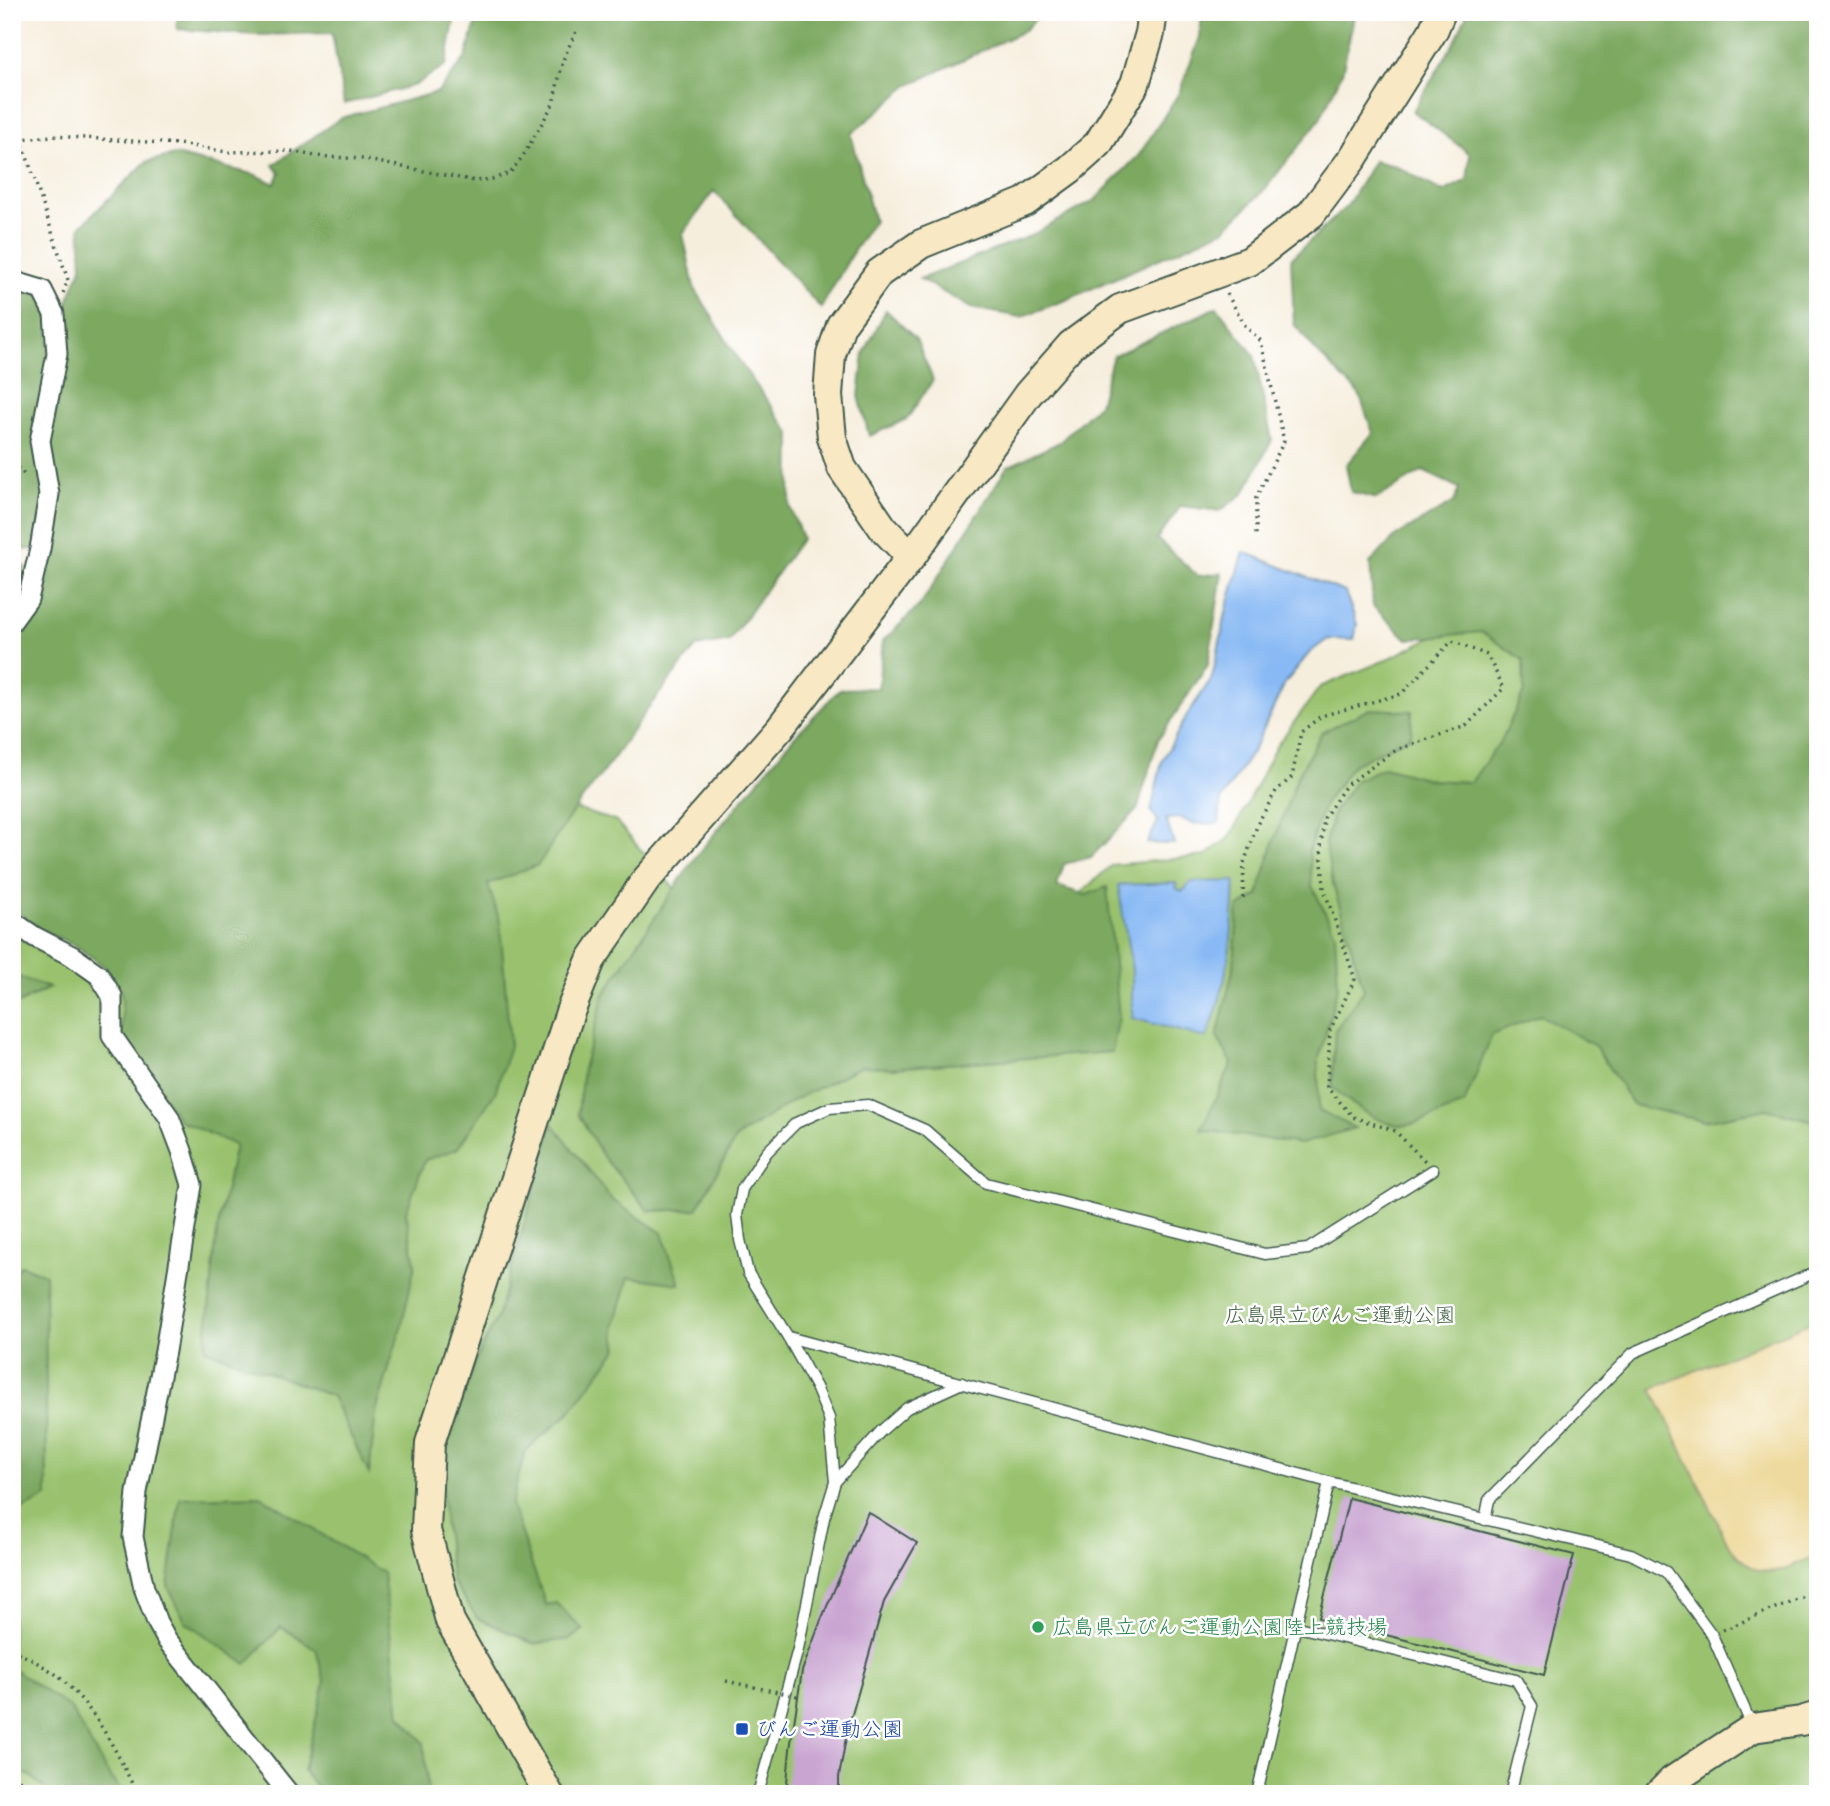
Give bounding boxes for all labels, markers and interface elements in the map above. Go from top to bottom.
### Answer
park label: 広島県立びんご運動公園 [1225,1300,1456,1333]
place label: 広島県立びんご運動公園陸上競技場 [1052,1612,1388,1645]
marker: 広島県立びんご運動公園陸上競技場 [1030,1619,1046,1635]
place label: びんご運動公園 [756,1714,903,1747]
marker: びんご運動公園 [734,1721,750,1737]

